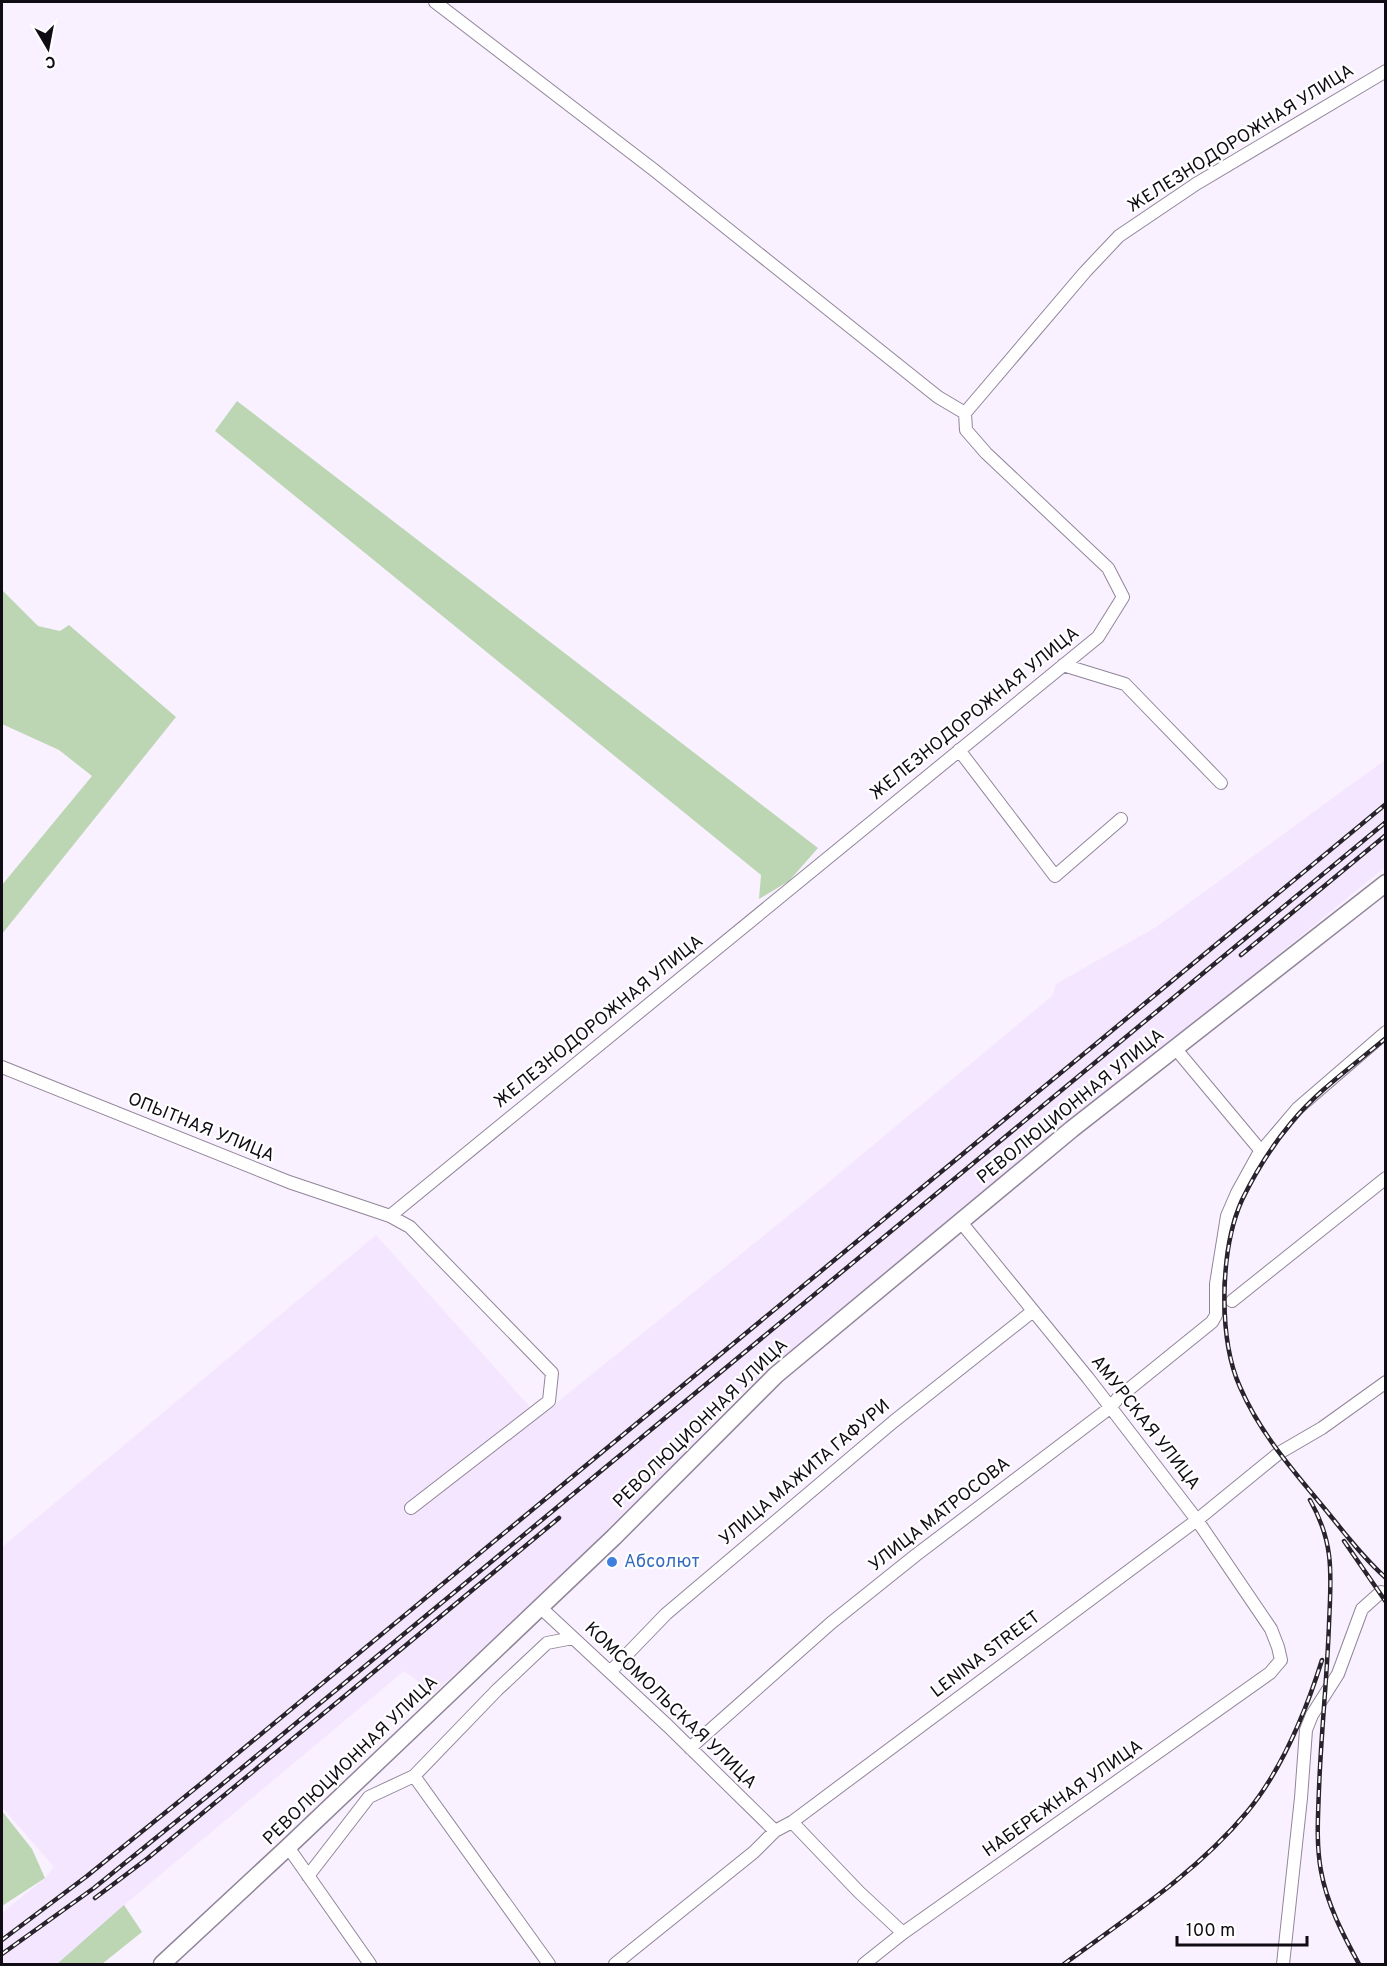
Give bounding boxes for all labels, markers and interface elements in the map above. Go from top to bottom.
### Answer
north arrow [18,18,78,78]
text: С [43,50,57,72]
street label: ЖЕЛЕЗНОДОРОЖНАЯ УЛИЦА [1123,60,1359,218]
street label: ЖЕЛЕЗНОДОРОЖНАЯ УЛИЦА [866,622,1084,806]
street label: ЖЕЛЕЗНОДОРОЖНАЯ УЛИЦА [490,930,708,1114]
street label: РЕВОЛЮЦИОННАЯ УЛИЦА [973,1024,1169,1190]
street label: ОПЫТНАЯ УЛИЦА [124,1088,278,1168]
street label: РЕВОЛЮЦИОННАЯ УЛИЦА [609,1334,793,1514]
street label: АМУРСКАЯ УЛИЦА [1085,1351,1205,1495]
street label: УЛИЦА МАЖИТА ГАФУРИ [715,1395,895,1551]
street label: УЛИЦА МАТРОСОВА [865,1453,1015,1577]
place label: Абсолют [624,1551,700,1574]
marker: Абсолют [605,1555,619,1569]
street label: LENINA STREET [927,1606,1045,1704]
street label: КОМСОМОЛЬСКАЯ УЛИЦА [579,1617,761,1795]
street label: РЕВОЛЮЦИОННАЯ УЛИЦА [259,1671,443,1851]
street label: НАБЕРЕЖНАЯ УЛИЦА [979,1735,1147,1863]
scale bar [1177,1909,1308,1947]
text: 100 m [1186,1920,1235,1943]

